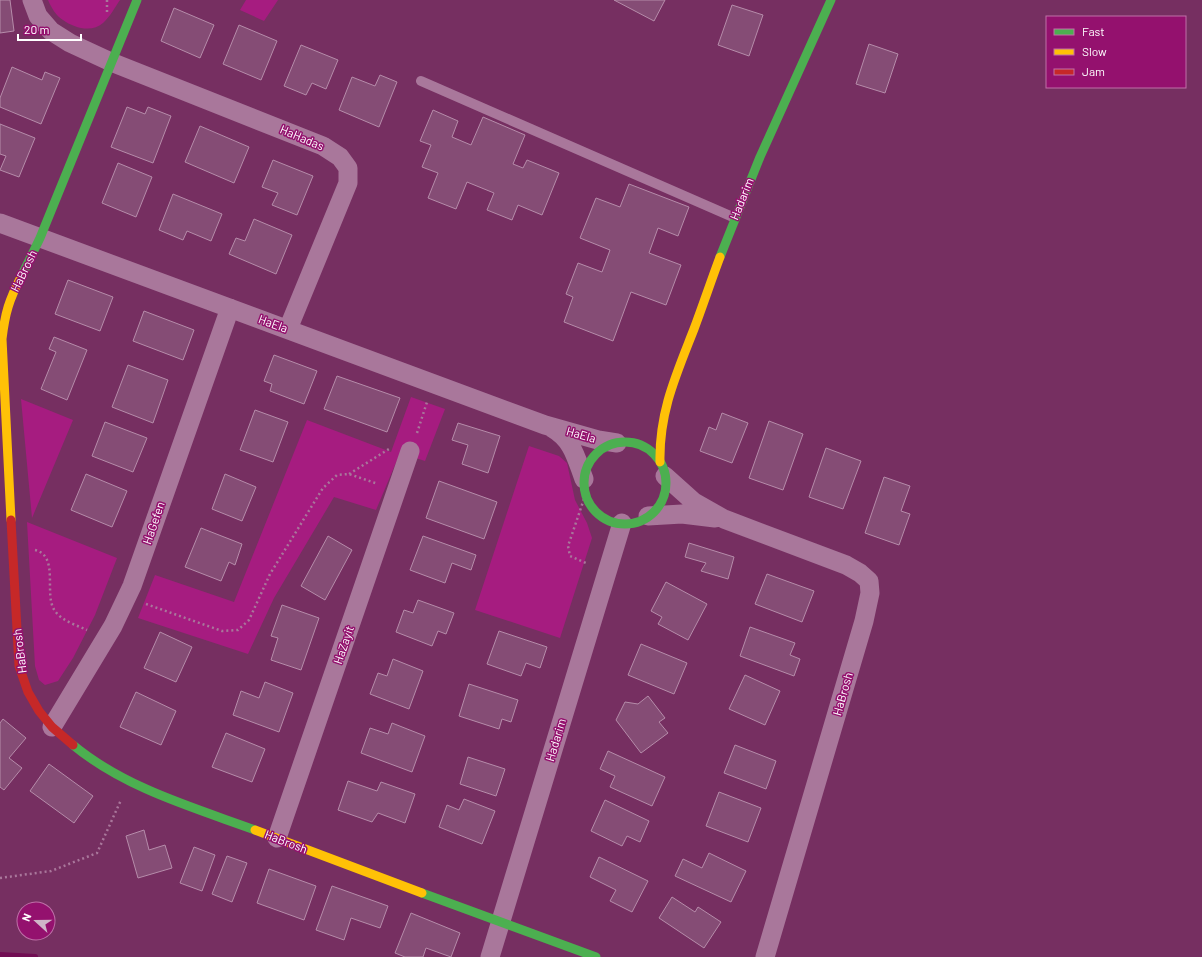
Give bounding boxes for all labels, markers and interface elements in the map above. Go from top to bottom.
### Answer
scale bar [18,16,81,42]
legend [1046,16,1186,88]
text: 20 m [24,22,50,36]
text: Fast [1082,24,1105,38]
text: Slow [1082,44,1107,58]
text: Jam [1082,64,1105,78]
street label: HaHadas [278,122,327,153]
street label: Hadarim [726,176,756,222]
street label: HaBrosh [7,247,39,294]
street label: HaEla [257,311,290,335]
street label: HaEla [565,423,598,445]
street label: HaGefen [139,499,167,546]
street label: HaZayit [330,624,356,666]
street label: HaBrosh [9,628,29,674]
street label: HaBrosh [829,670,855,717]
street label: Hadarim [542,717,568,763]
street label: HaBrosh [263,827,310,856]
north arrow [16,901,56,941]
text: N [19,911,34,923]

